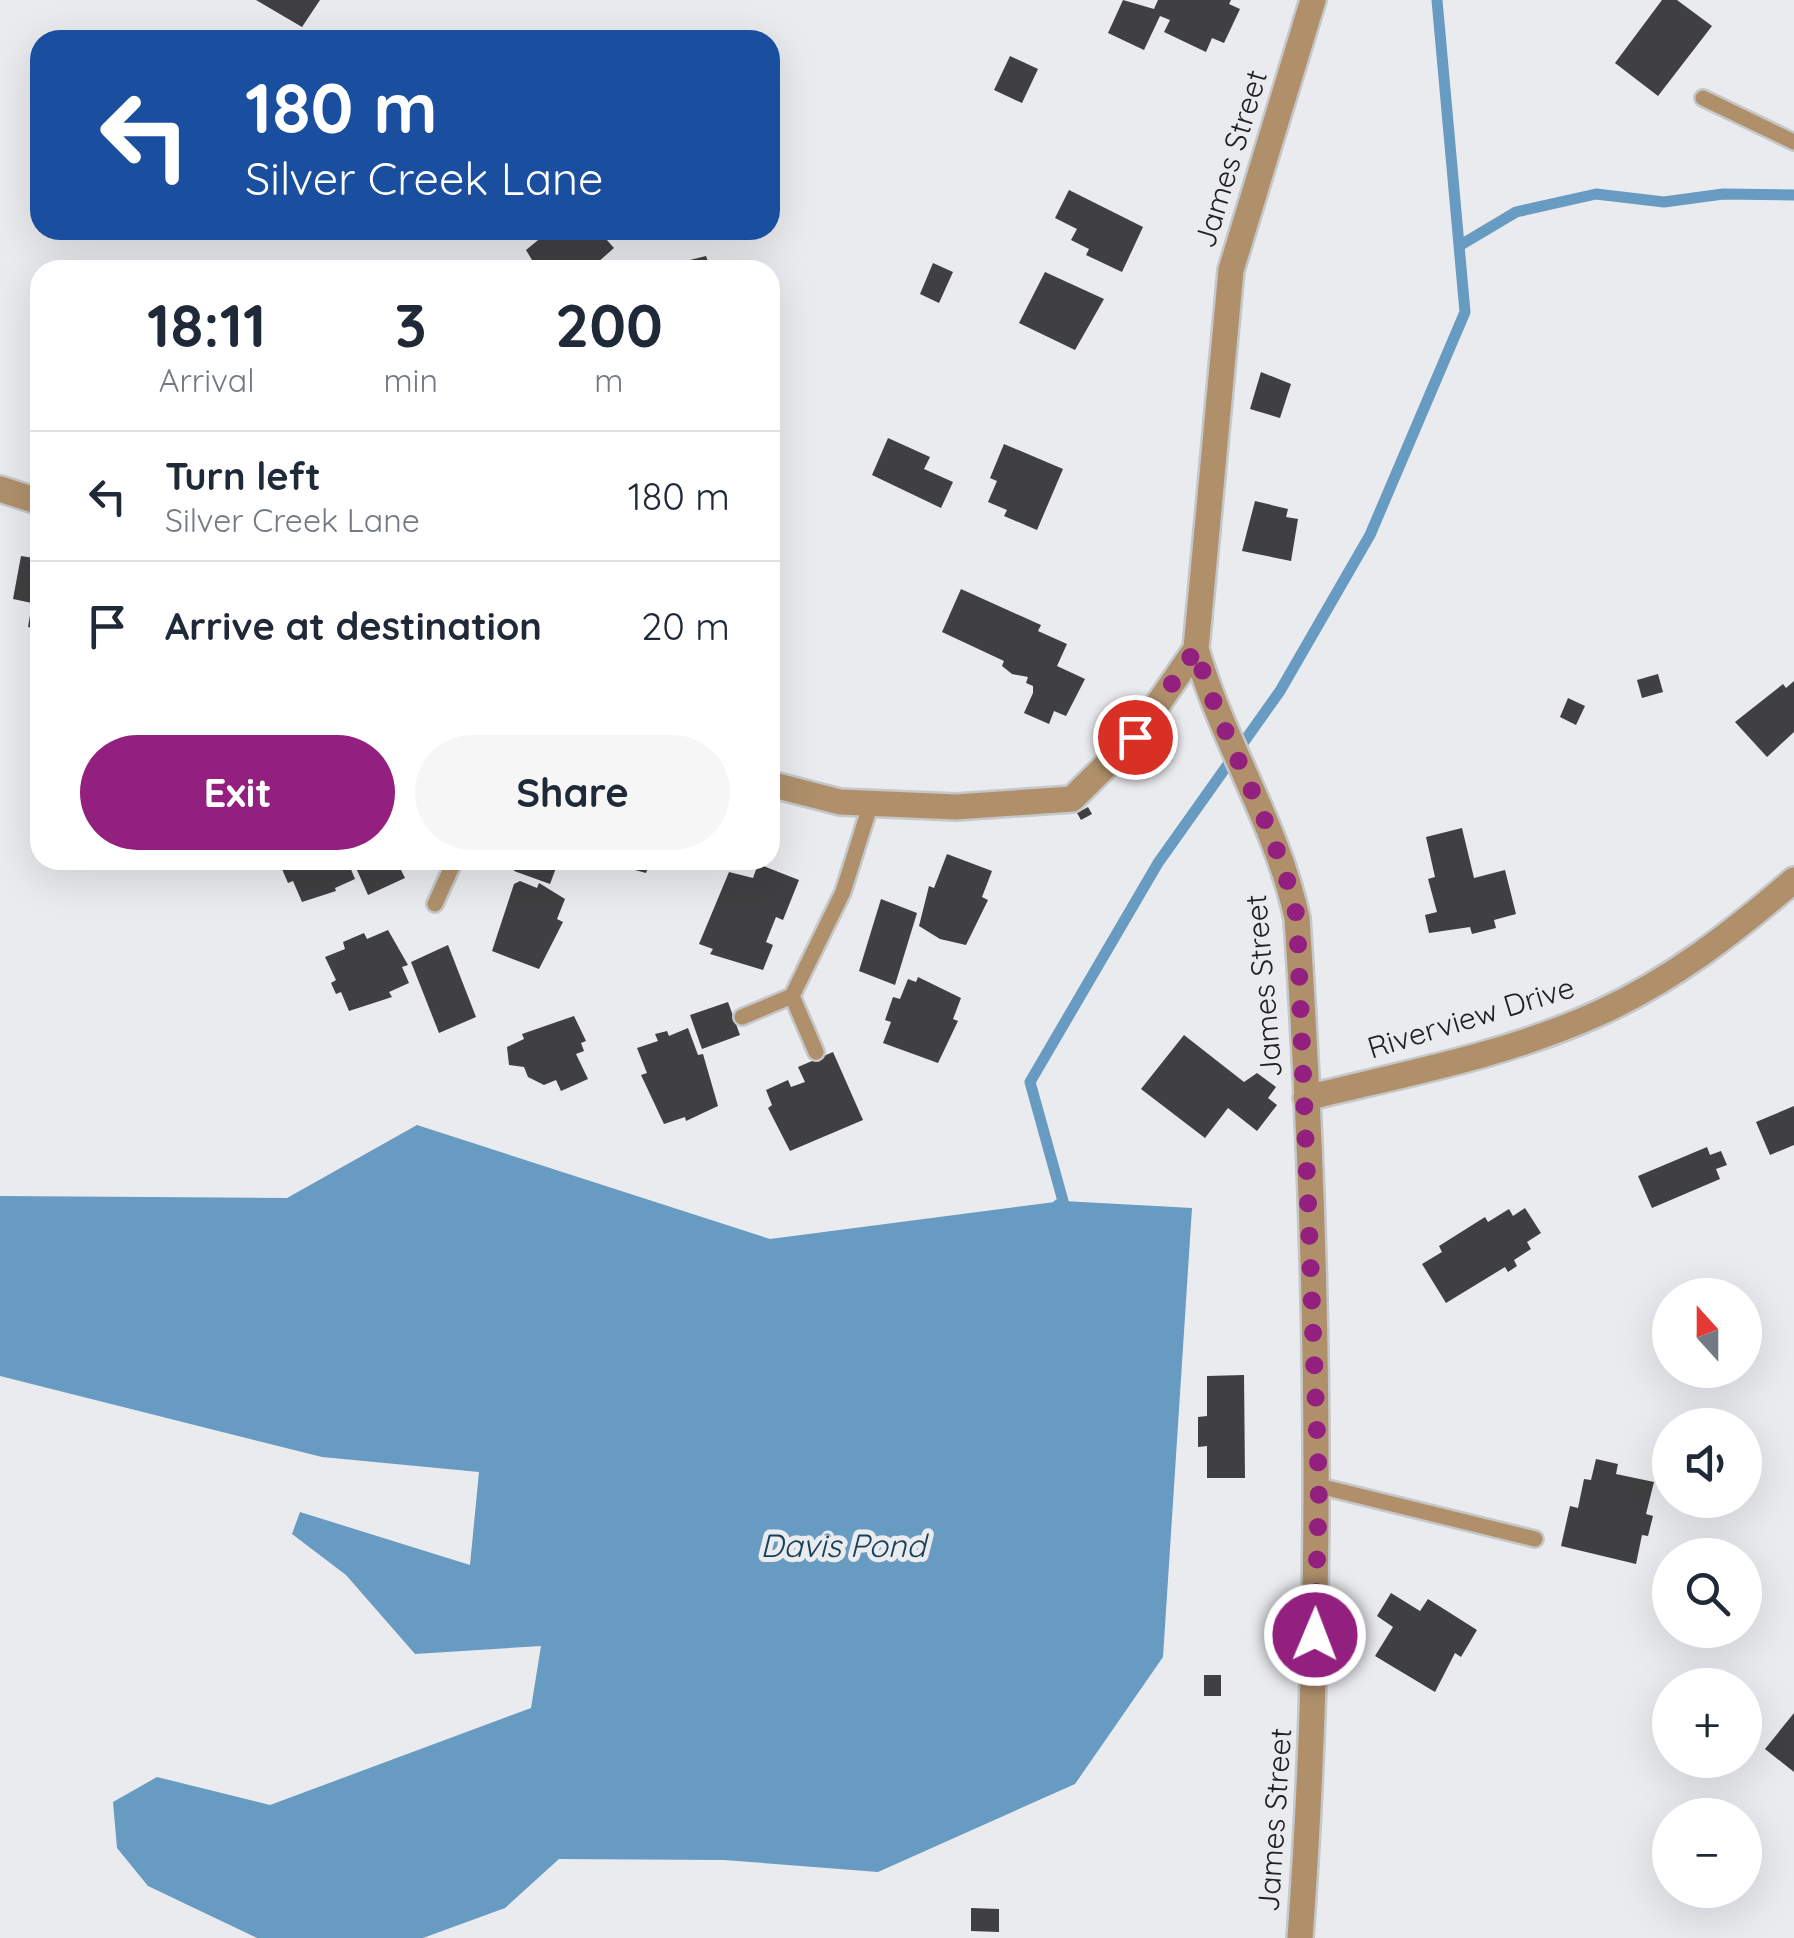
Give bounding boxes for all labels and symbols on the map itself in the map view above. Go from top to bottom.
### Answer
street label: James Street [1185,65,1275,252]
pin [1093,695,1178,780]
street label: James Street [1236,893,1290,1079]
street label: Riverview Drive [1363,968,1579,1067]
north arrow [1652,1278,1762,1388]
water label: Davis Pond [760,1525,929,1565]
position arrow [1263,1583,1367,1687]
street label: James Street [1249,1727,1299,1913]

